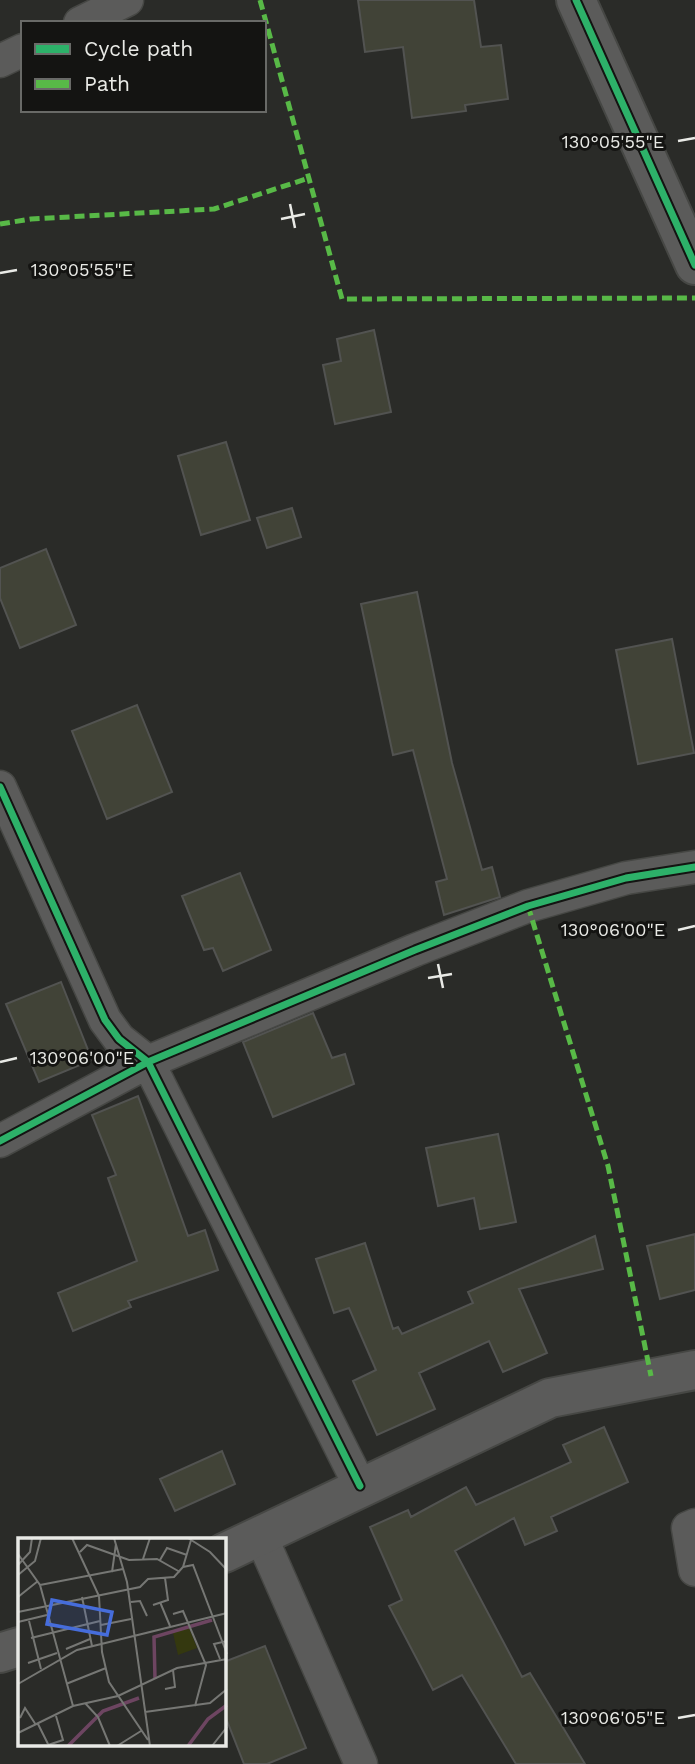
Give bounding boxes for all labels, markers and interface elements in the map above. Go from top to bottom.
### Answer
legend [21,21,266,112]
text: Cycle path [84,36,193,61]
text: Path [84,71,130,96]
text: 130°05'55"E [562,131,664,152]
text: 130°05'55"E [31,259,133,280]
text: 130°06'00"E [561,919,665,940]
text: 130°06'00"E [30,1047,134,1068]
inset map [18,1538,226,1746]
text: 130°06'05"E [561,1707,665,1728]

